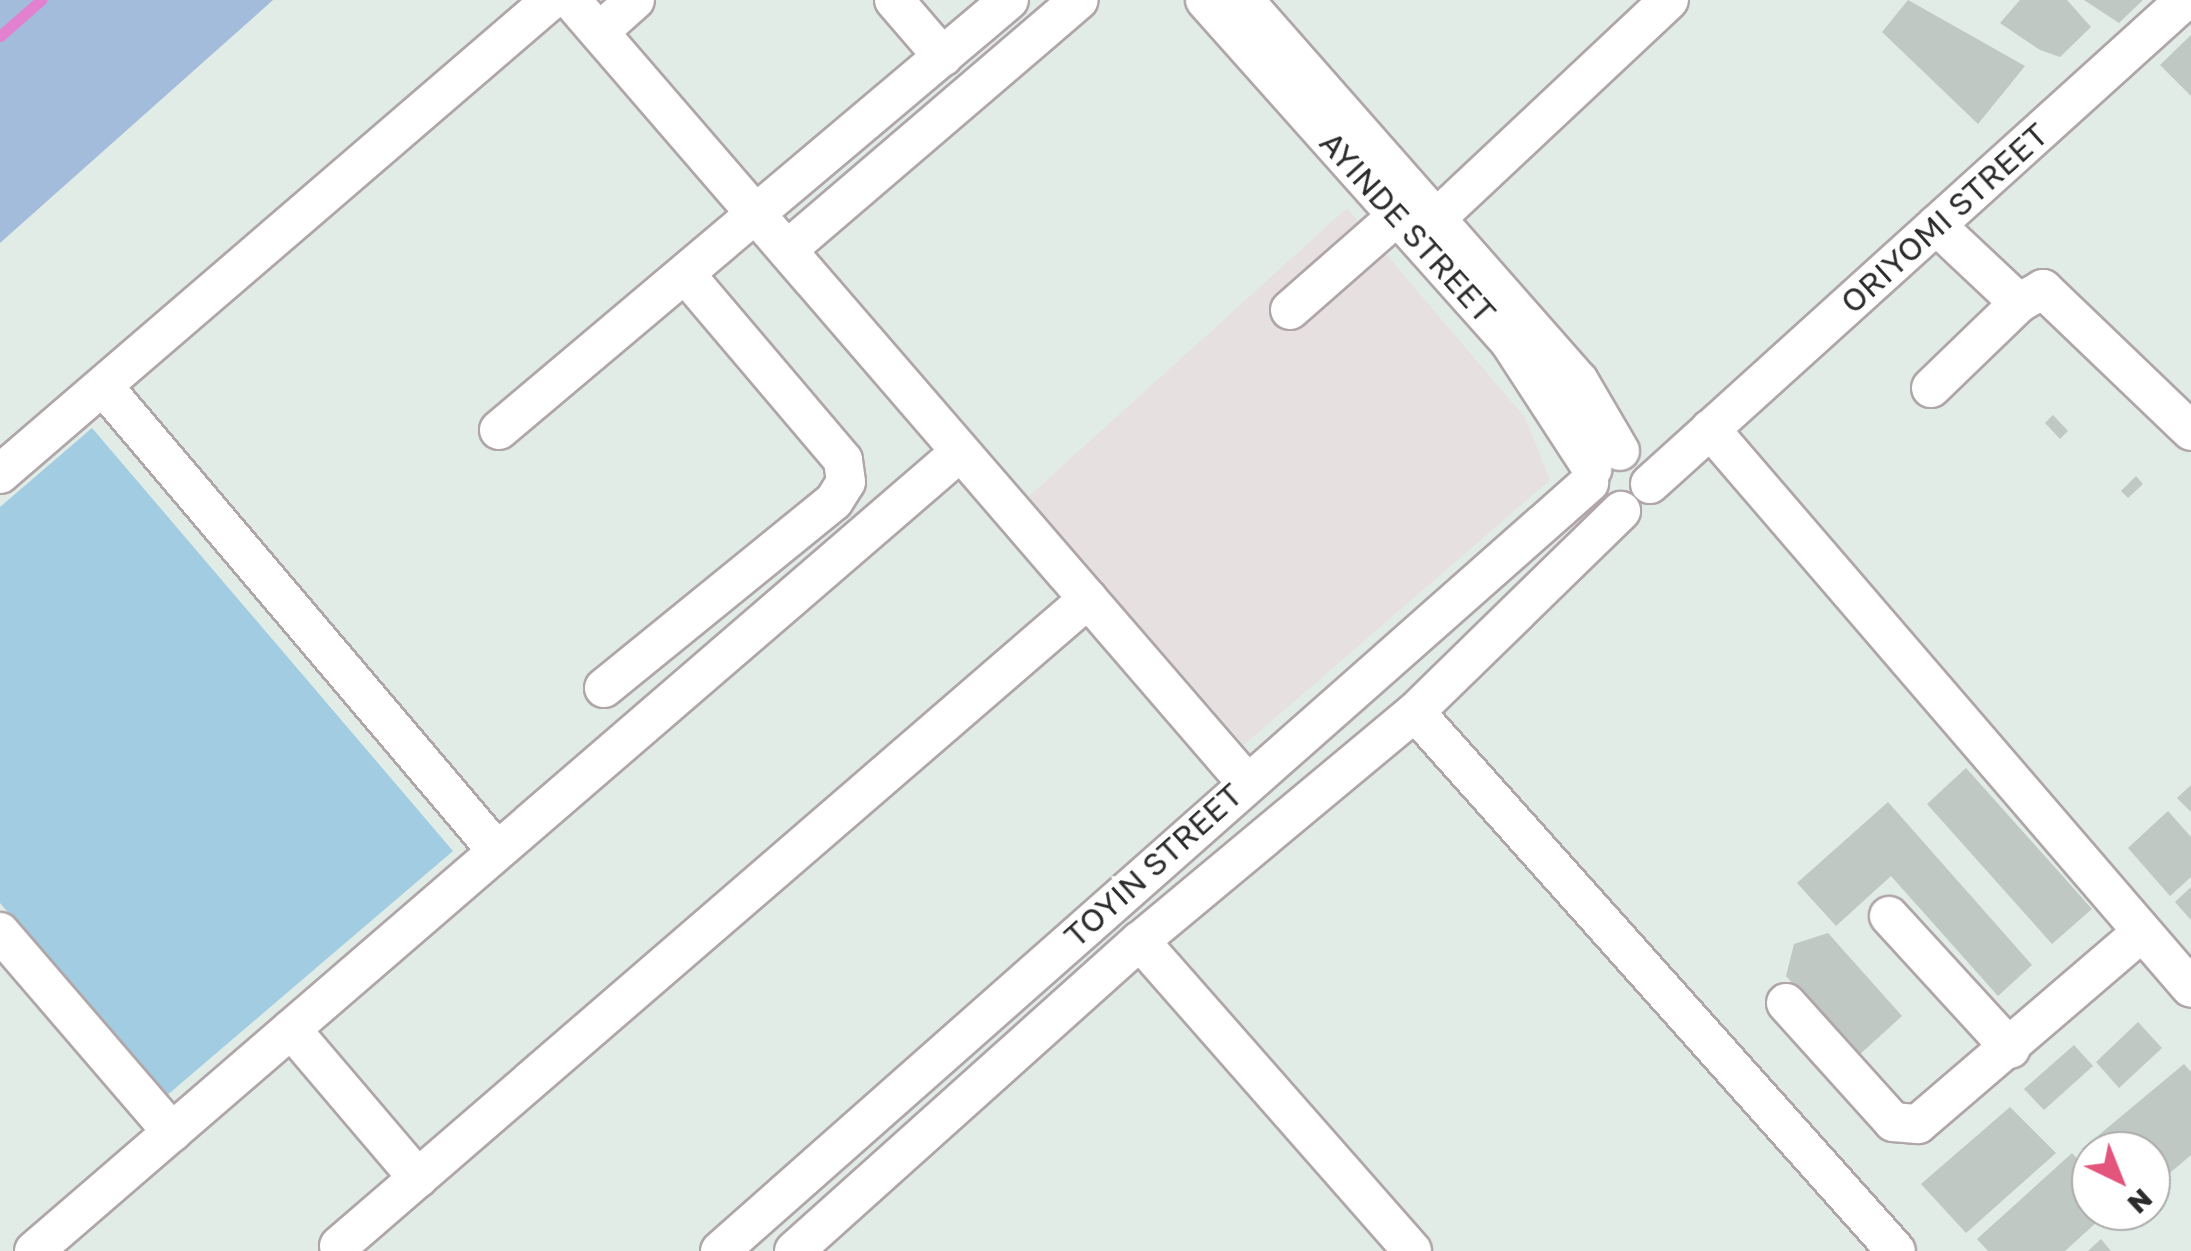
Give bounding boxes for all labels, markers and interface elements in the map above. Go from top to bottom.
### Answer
street label: ORIYOMI STREET [1833,115,2055,321]
street label: AYINDE STREET [1312,124,1504,330]
street label: TOYIN STREET [1056,775,1250,955]
north arrow [2071,1131,2171,1231]
text: N [2121,1183,2159,1221]

